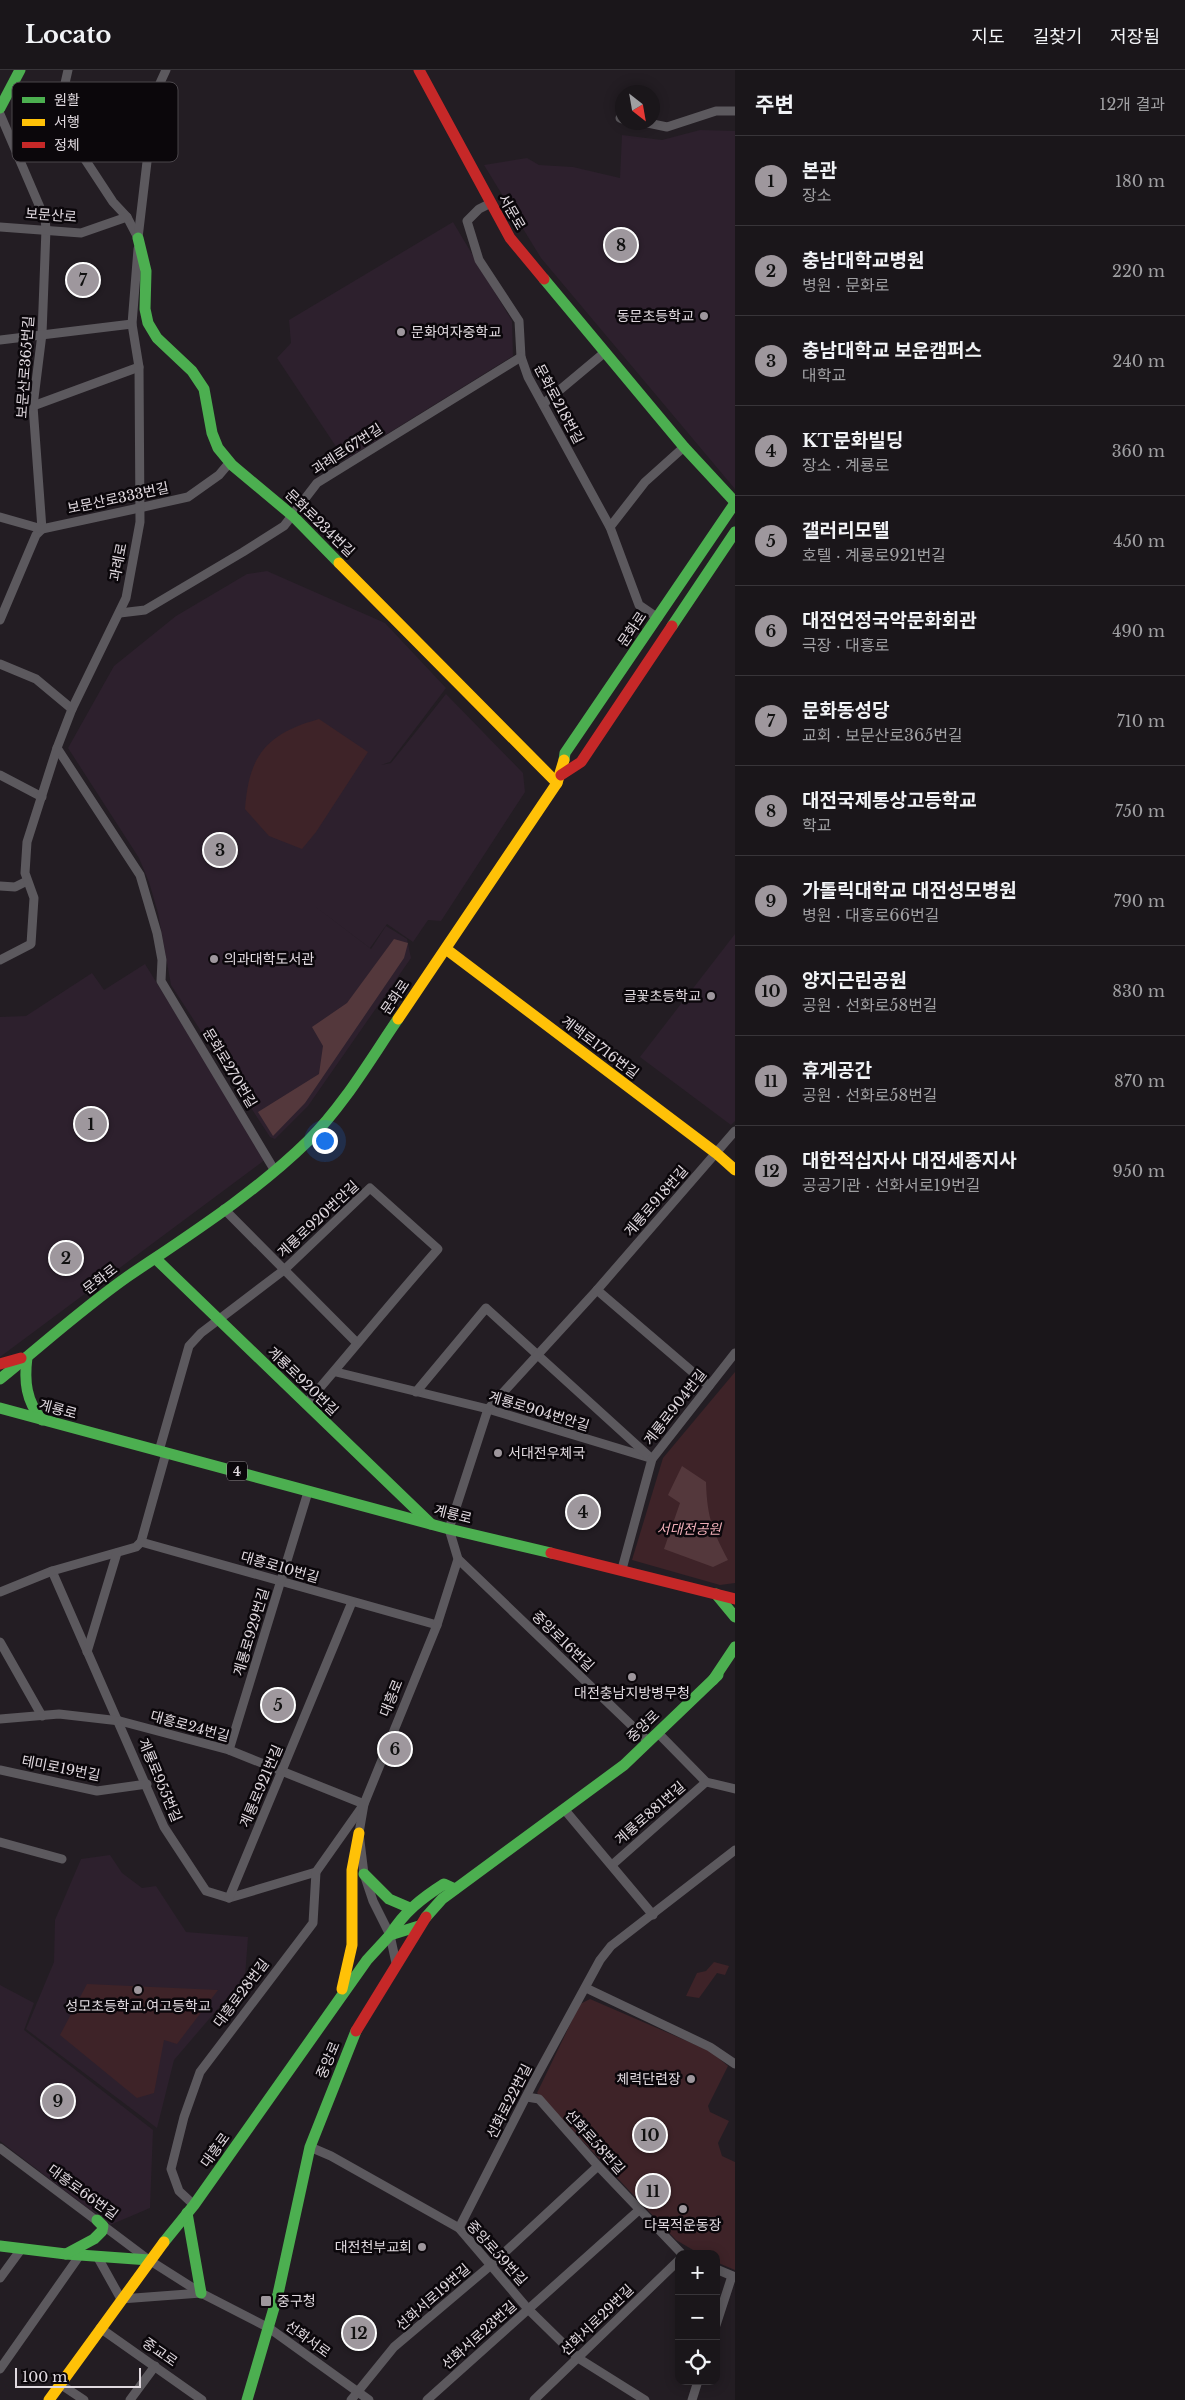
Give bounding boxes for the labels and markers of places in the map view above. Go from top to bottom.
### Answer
pin: 8 [605,226,637,264]
pin: 7 [67,261,99,299]
place label: 동문초등학교 [617,307,694,325]
marker: 동문초등학교 [698,310,710,322]
place label: 문화여자중학교 [411,323,501,341]
marker: 문화여자중학교 [395,326,407,338]
pin: 3 [204,831,236,869]
place label: 의과대학도서관 [224,950,314,968]
marker: 의과대학도서관 [208,953,220,965]
place label: 글꽃초등학교 [624,987,701,1005]
marker: 글꽃초등학교 [705,990,717,1002]
pin: 1 [75,1105,107,1143]
pin: 2 [50,1239,82,1277]
place label: 서대전우체국 [508,1444,585,1462]
marker: 서대전우체국 [492,1447,504,1459]
pin: 4 [567,1493,599,1531]
marker: 대전충남지방병무청 [626,1671,638,1683]
place label: 대전충남지방병무청 [574,1684,690,1702]
pin: 5 [262,1686,294,1724]
pin: 6 [379,1730,411,1768]
marker: 성모초등학교.여고등학교 [132,1984,144,1996]
place label: 성모초등학교.여고등학교 [65,1997,211,2015]
place label: 체력단련장 [617,2070,681,2088]
marker: 체력단련장 [685,2073,697,2085]
pin: 9 [42,2082,74,2120]
pin: 10 [634,2116,666,2154]
pin: 11 [637,2172,669,2210]
marker: 다목적운동장 [677,2203,689,2215]
place label: 다목적운동장 [644,2216,722,2234]
place label: 대전천부교회 [335,2238,412,2256]
marker: 대전천부교회 [416,2241,428,2253]
place label: 중구청 [277,2292,316,2310]
marker: 중구청 [259,2294,273,2308]
pin: 12 [343,2314,375,2352]

